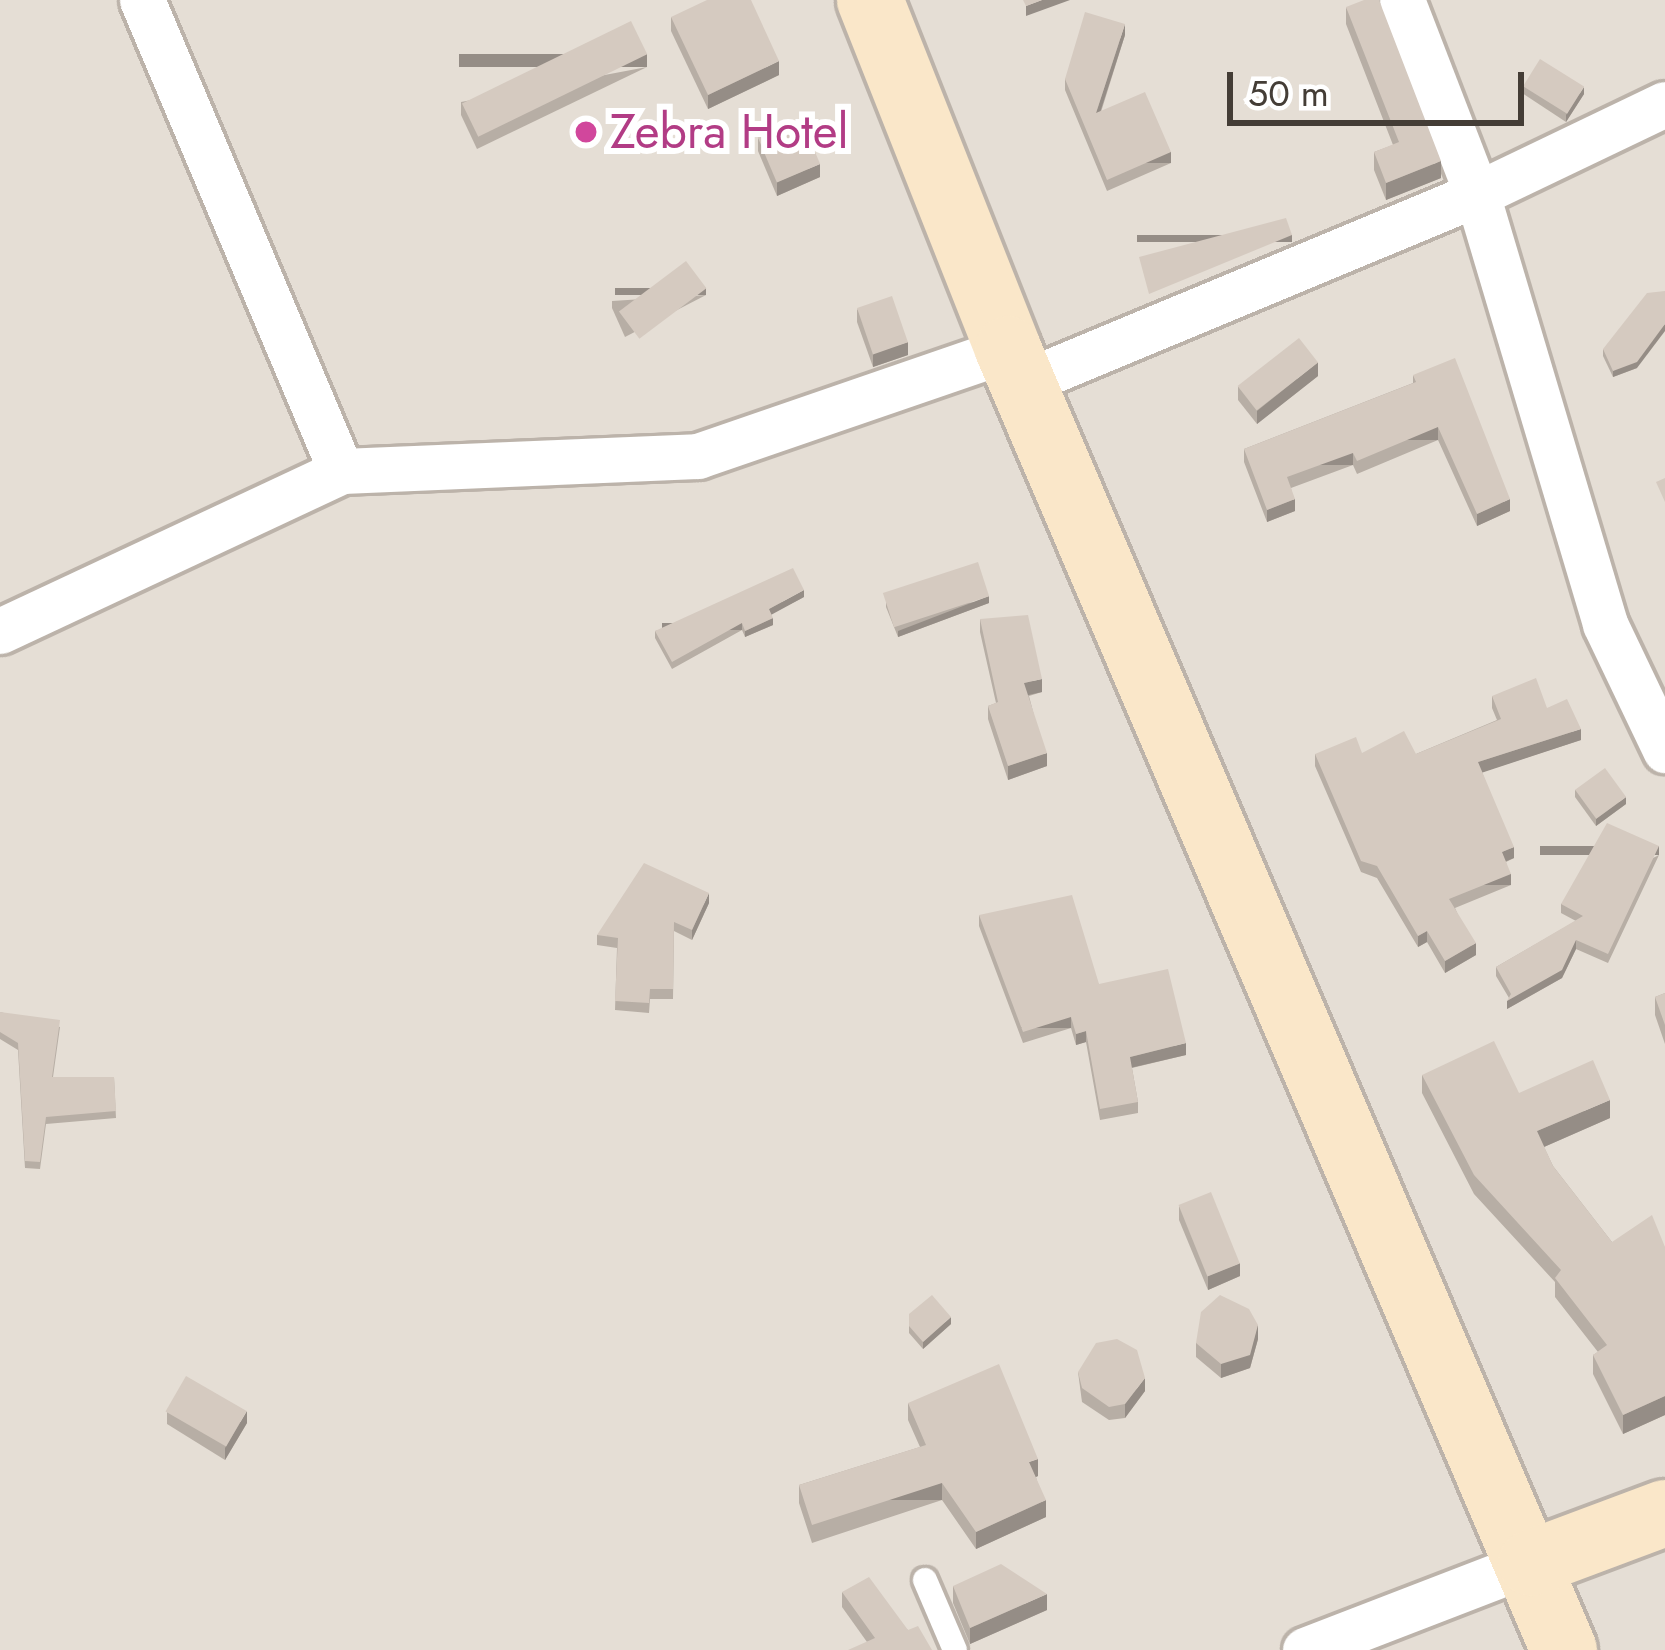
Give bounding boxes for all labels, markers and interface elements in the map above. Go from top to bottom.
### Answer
scale bar [1233,48,1530,122]
text: 50 m [1248,67,1329,119]
place label: Zebra Hotel [610,103,849,161]
marker: Zebra Hotel [573,119,599,145]

